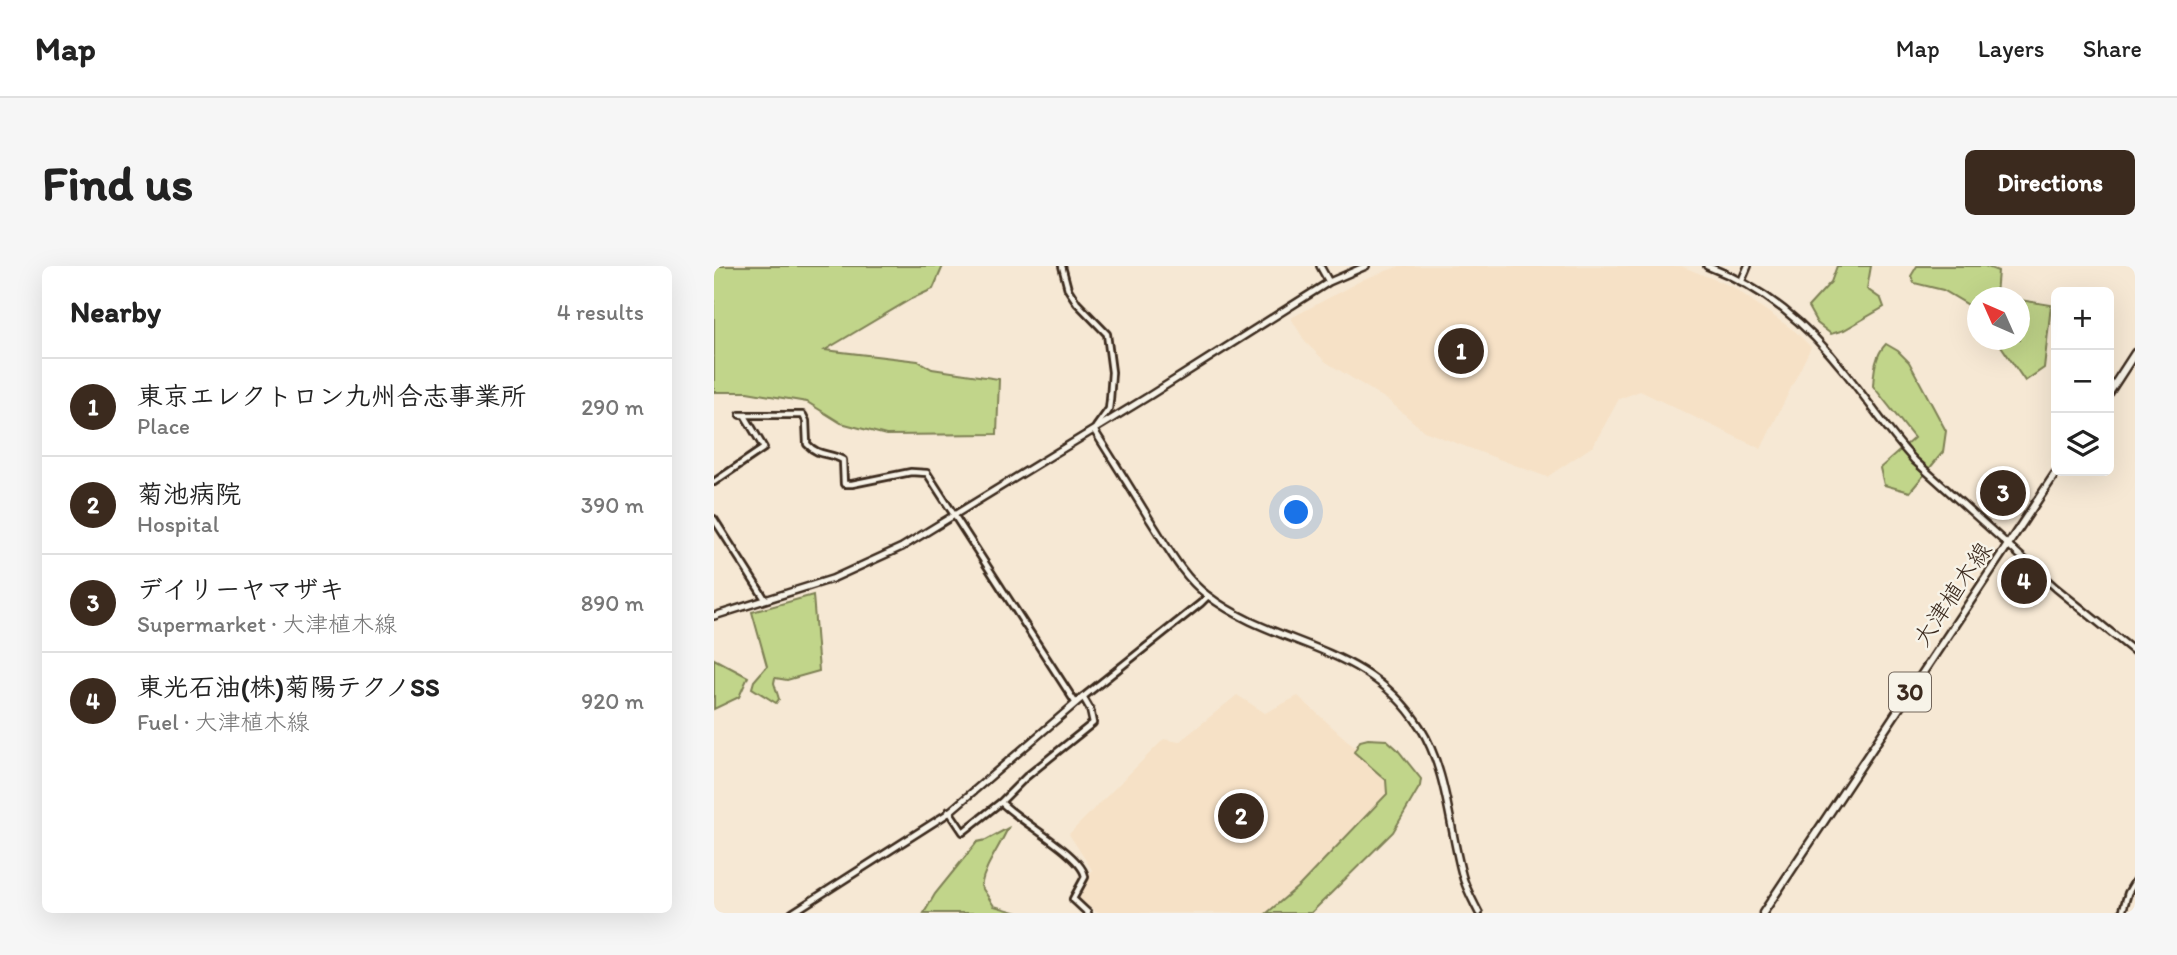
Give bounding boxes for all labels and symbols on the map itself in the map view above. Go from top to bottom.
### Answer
north arrow [1967,287,2030,350]
pin: 1 [1438,325,1484,377]
pin: 3 [1980,467,2026,519]
your location [1279,495,1313,529]
street label: 大津植木線 [1906,536,1998,652]
pin: 4 [2001,555,2047,607]
road number: 30 [1889,672,1931,712]
pin: 2 [1218,790,1264,842]

